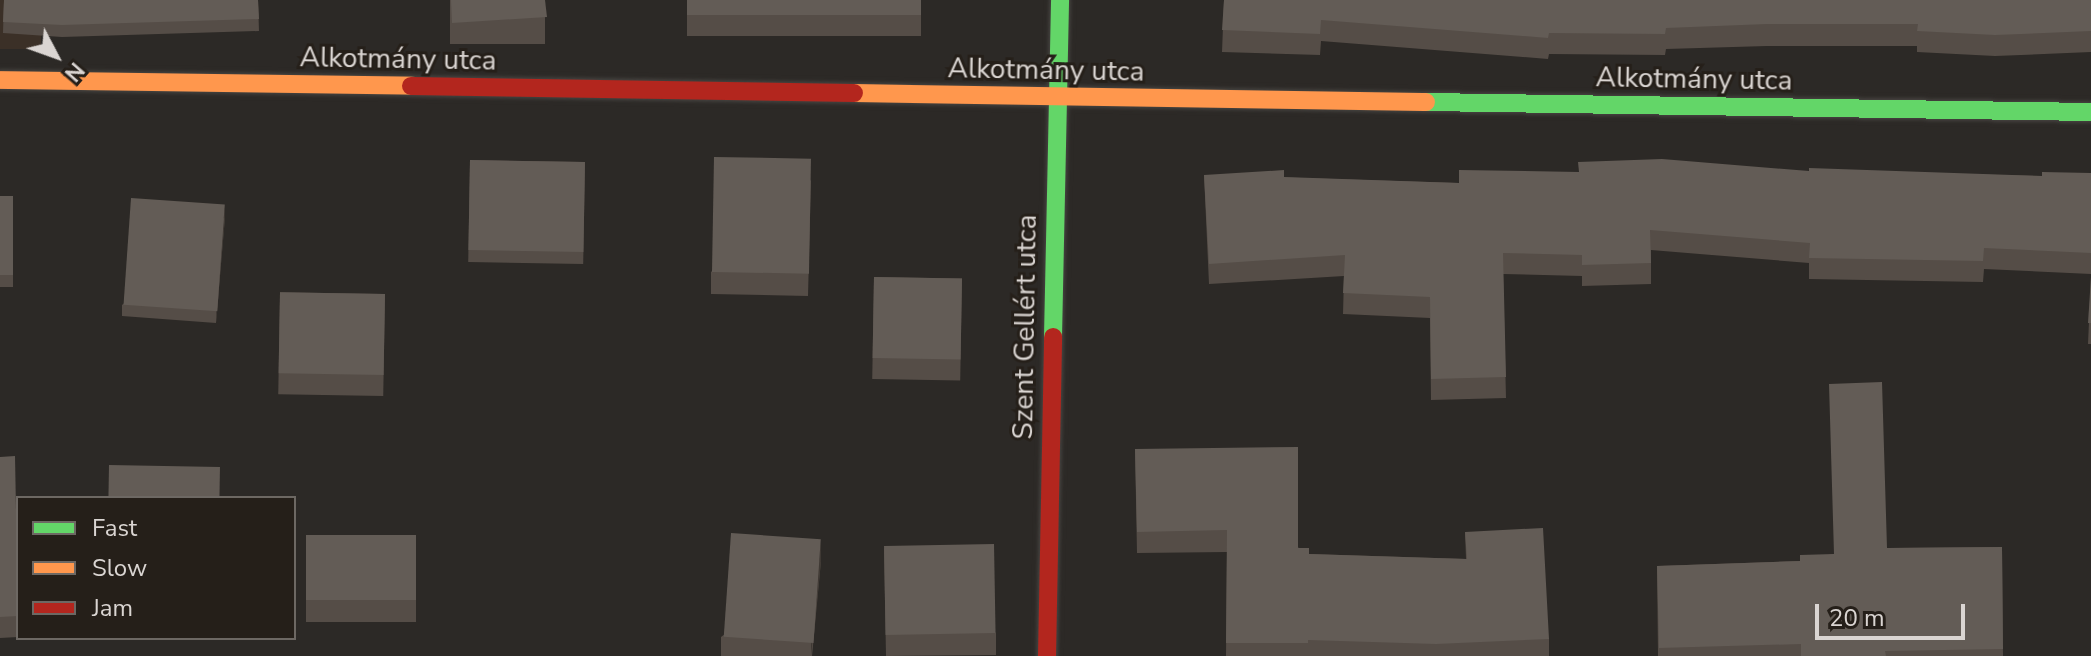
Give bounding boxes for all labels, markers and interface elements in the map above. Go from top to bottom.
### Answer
north arrow [16,16,96,96]
street label: Alkotmány utca [299,40,497,78]
street label: Alkotmány utca [947,51,1145,89]
text: N [57,56,91,88]
street label: Alkotmány utca [1595,60,1793,98]
street label: Szent Gellért utca [1006,214,1044,440]
legend [16,496,296,640]
text: Fast [92,512,137,544]
text: Slow [92,552,147,584]
scale bar [1819,588,1969,638]
text: Jam [92,592,133,624]
text: 20 m [1829,602,1885,634]

